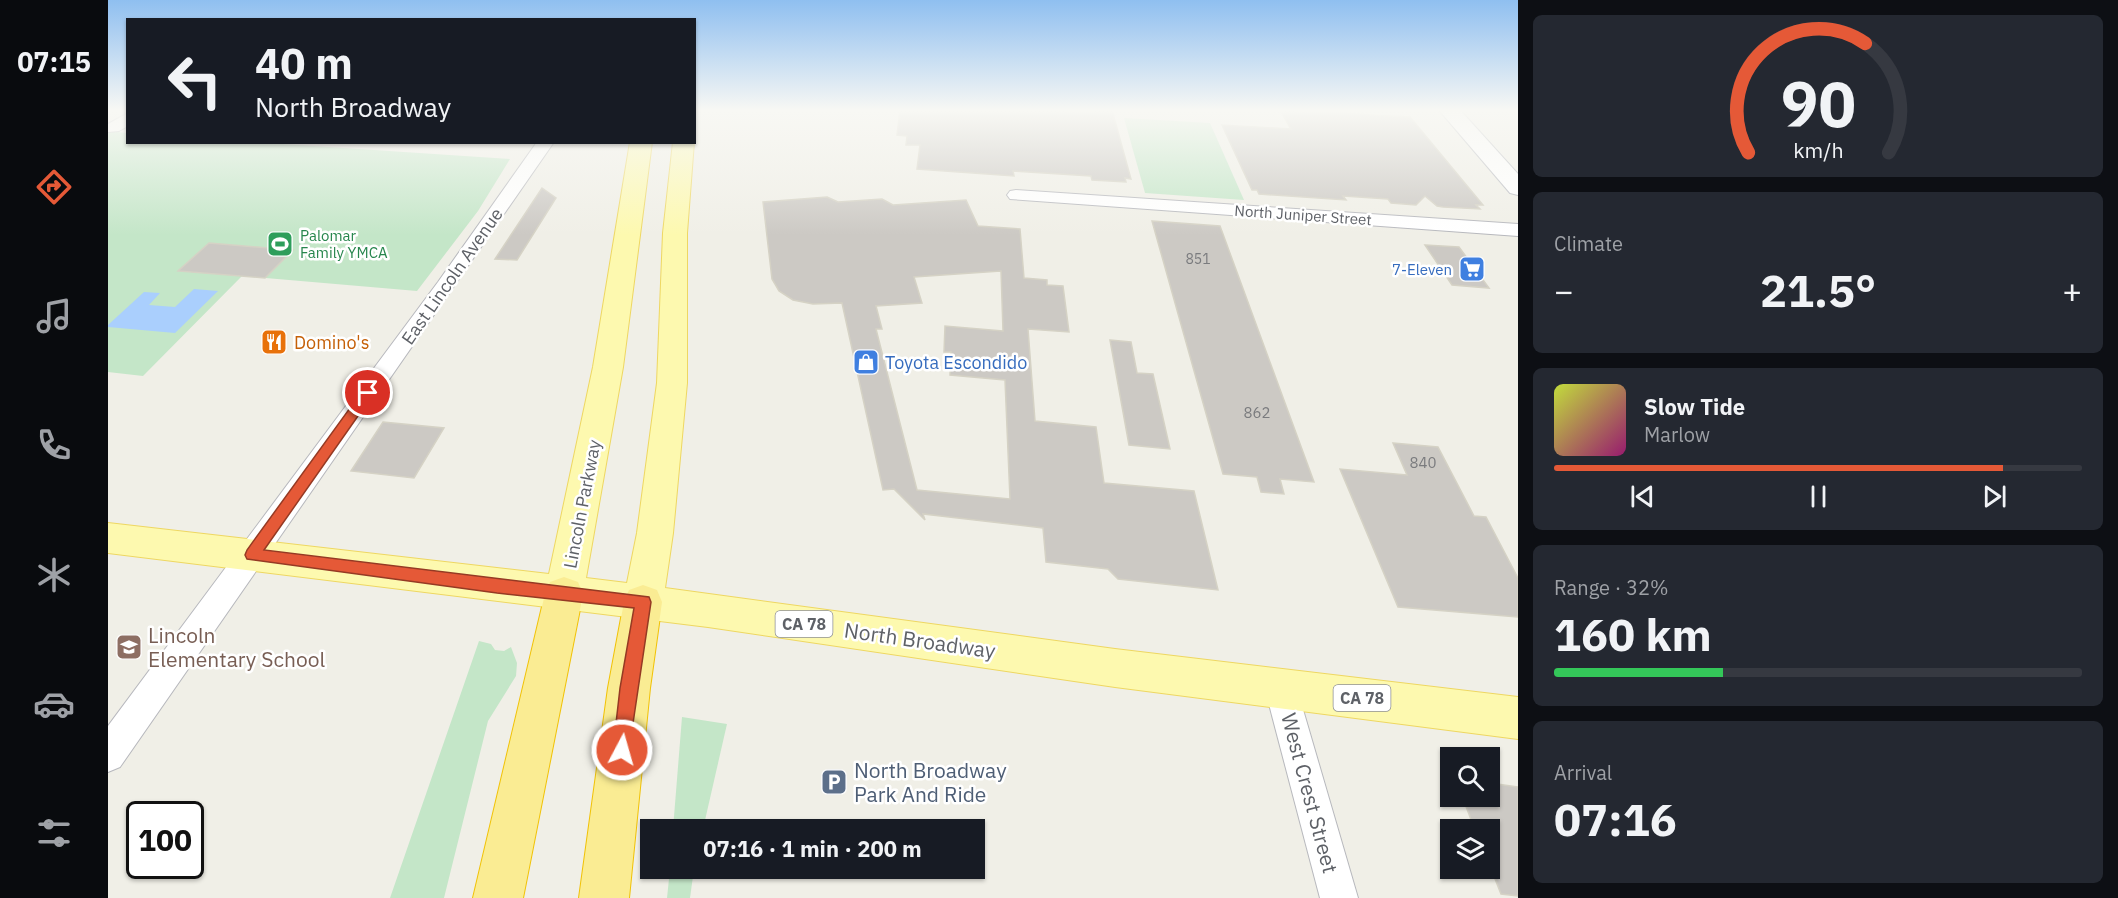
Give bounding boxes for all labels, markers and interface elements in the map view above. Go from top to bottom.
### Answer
text: 40 m [255,36,353,91]
icon: left [156,42,234,120]
text: 07:15 [17,44,91,79]
text: 90 [1781,63,1855,144]
text: North Broadway [255,89,451,124]
text: km/h [1793,136,1843,164]
icon: directions [33,166,75,208]
street label: North Juniper Street [1234,201,1372,229]
street label: East Lincoln Avenue [396,203,508,349]
place label: Palomar Family YMCA [300,226,388,262]
sports icon: Palomar Family YMCA [265,229,295,259]
text: Climate [1554,230,1623,257]
house number: 851 [1185,250,1211,268]
supermarket icon: 7-Eleven [1457,254,1487,284]
place label: 7-Eleven [1392,260,1452,279]
text: 21.5° [1760,261,1876,319]
text: − [1554,269,1574,312]
text: + [2062,269,2082,312]
icon: music [33,295,75,337]
restaurant icon: Domino's [259,327,289,357]
place label: Domino's [294,331,369,354]
shop icon: Toyota Escondido [851,347,881,377]
place label: Toyota Escondido [885,351,1027,374]
pin [342,367,393,418]
icon: arrive [351,376,384,409]
text: Slow Tide [1644,392,1745,421]
house number: 862 [1243,403,1271,422]
text: Marlow [1644,421,1710,448]
icon: phone [33,424,75,466]
street label: Lincoln Parkway [558,438,606,570]
house number: 840 [1409,453,1437,472]
icon: previous [1626,480,1659,513]
icon: pause [1802,480,1835,513]
icon: next [1978,480,2011,513]
icon: climate [33,554,75,596]
text: Range · 32% [1554,574,1669,601]
text: 160 km [1554,605,1712,663]
road number: CA 78 [776,611,832,637]
street label: North Broadway [842,616,998,665]
place label: Lincoln Elementary School [148,621,325,673]
school or university icon: Lincoln Elementary School [114,632,144,662]
icon: car [33,683,75,725]
road number: CA 78 [1334,685,1390,711]
street label: West Crest Street [1275,710,1345,876]
position arrow [590,718,654,782]
map controls [1440,747,1500,879]
button: search [1440,747,1500,807]
place label: North Broadway Park And Ride [854,756,1007,808]
text: Arrival [1554,759,1612,786]
parking icon: North Broadway Park And Ride [819,767,849,797]
text: 07:16 [1554,790,1677,848]
speed limit sign: 100 [126,801,204,879]
icon: filters [33,812,75,854]
button: layers [1440,819,1500,879]
text: 07:16 · 1 min · 200 m [703,834,922,863]

